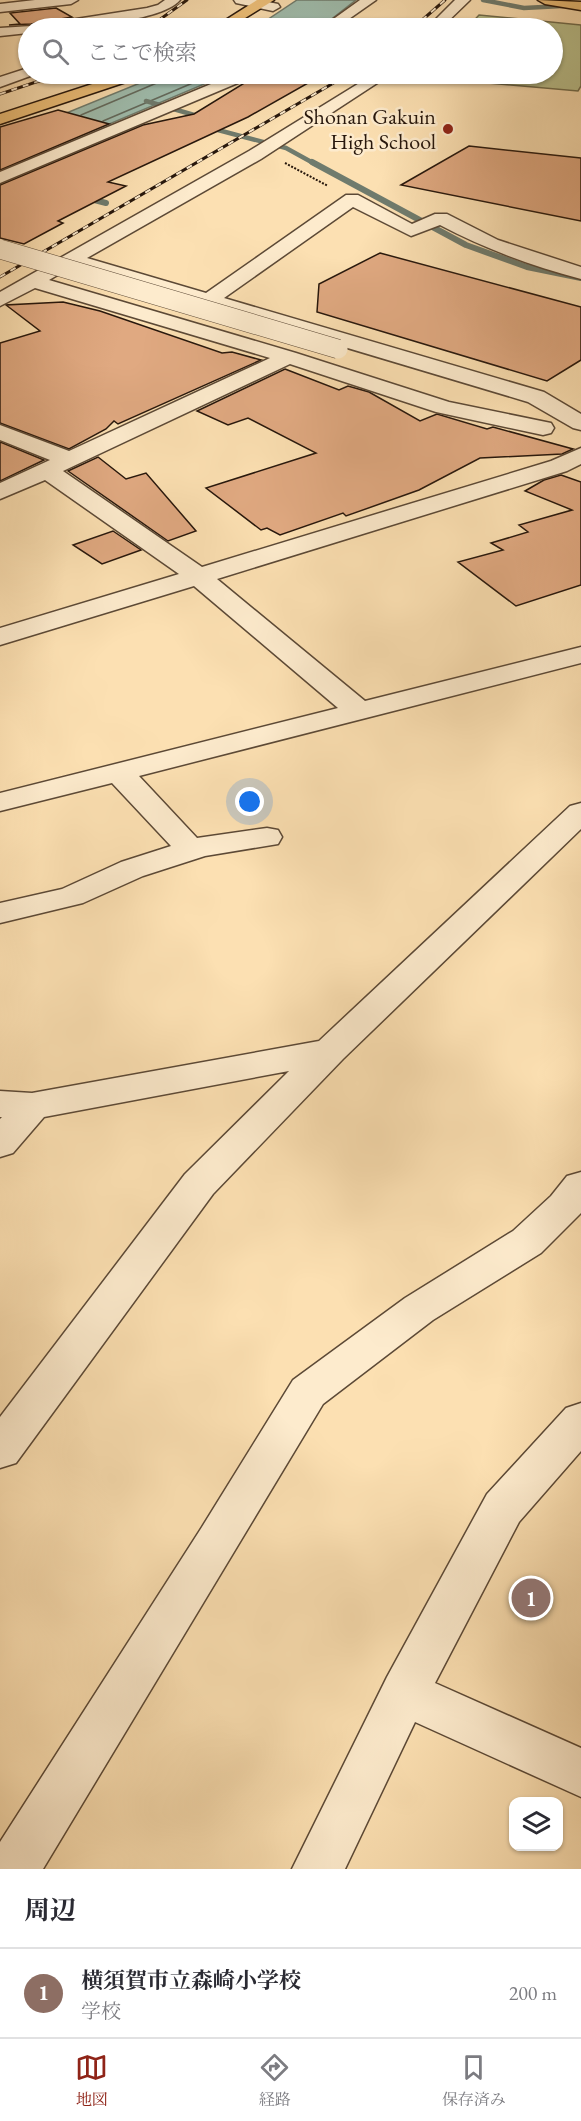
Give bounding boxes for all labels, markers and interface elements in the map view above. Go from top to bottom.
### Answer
search box [18,18,563,84]
icon: search [39,35,72,68]
text: ここで検索 [87,38,197,67]
place label: Shonan Gakuin High School [303,102,436,156]
marker: Shonan Gakuin High School [441,122,455,136]
your location [235,787,264,816]
pin: 1 [512,1576,550,1620]
map controls [509,1797,563,1851]
button: layers [509,1797,563,1851]
text: 周辺 [24,1893,76,1927]
text: 横須賀市立森崎小学校 [81,1966,301,1995]
text: 1 [38,1980,49,2006]
text: 200 m [509,1980,557,2006]
text: 学校 [81,1998,121,2024]
tab: 地図 [75,2051,108,2110]
tab: 経路 [258,2051,291,2110]
tab: 保存済み [442,2051,506,2110]

